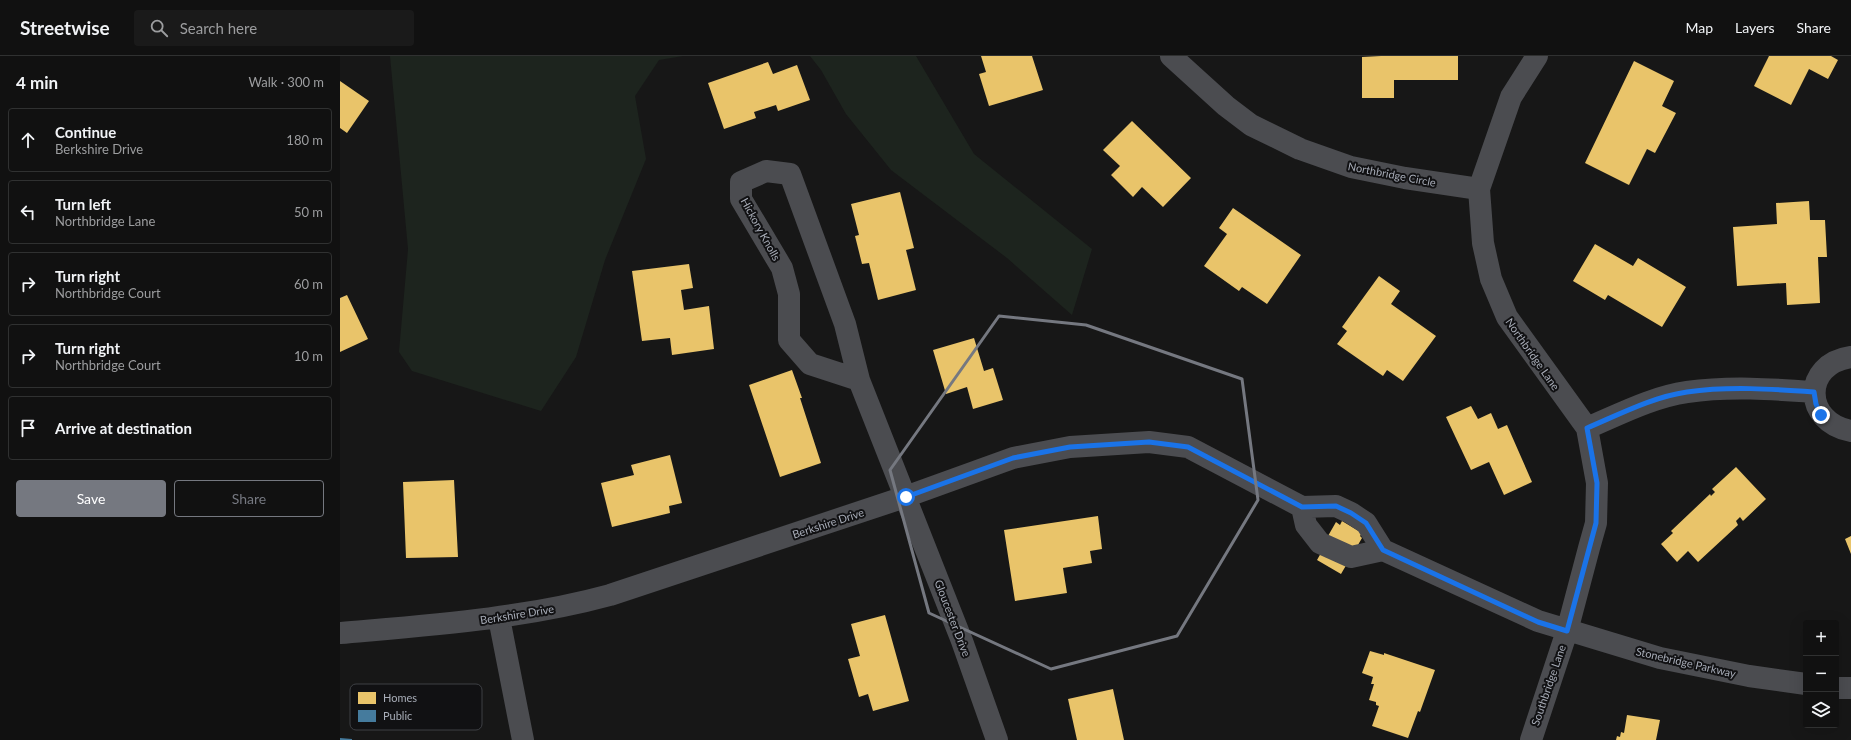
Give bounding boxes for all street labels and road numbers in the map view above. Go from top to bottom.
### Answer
street label: Northbridge Circle [1347,159,1437,189]
street label: Hickory Knolls [738,195,784,263]
street label: Northbridge Lane [1503,316,1563,393]
street label: Berkshire Drive [791,505,866,541]
street label: Gloucester Drive [932,578,974,658]
street label: Berkshire Drive [479,602,555,626]
street label: Southbridge Lane [1528,643,1568,727]
street label: Stonebridge Parkway [1635,644,1738,680]

